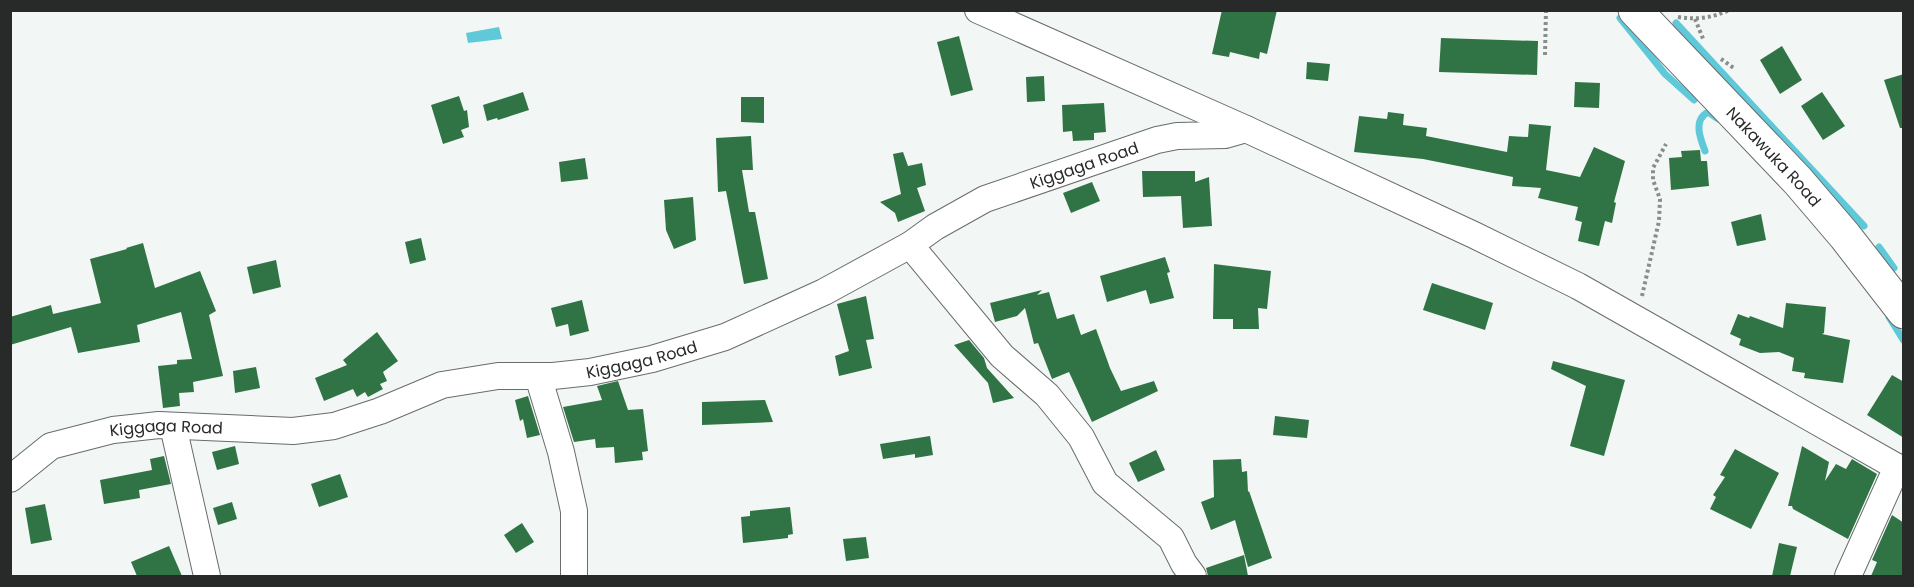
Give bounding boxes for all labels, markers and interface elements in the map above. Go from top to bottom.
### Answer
street label: Nakawuka Road [1721,102,1826,212]
street label: Kiggaga Road [1027,136,1142,195]
street label: Kiggaga Road [584,335,700,385]
street label: Kiggaga Road [108,414,223,442]

